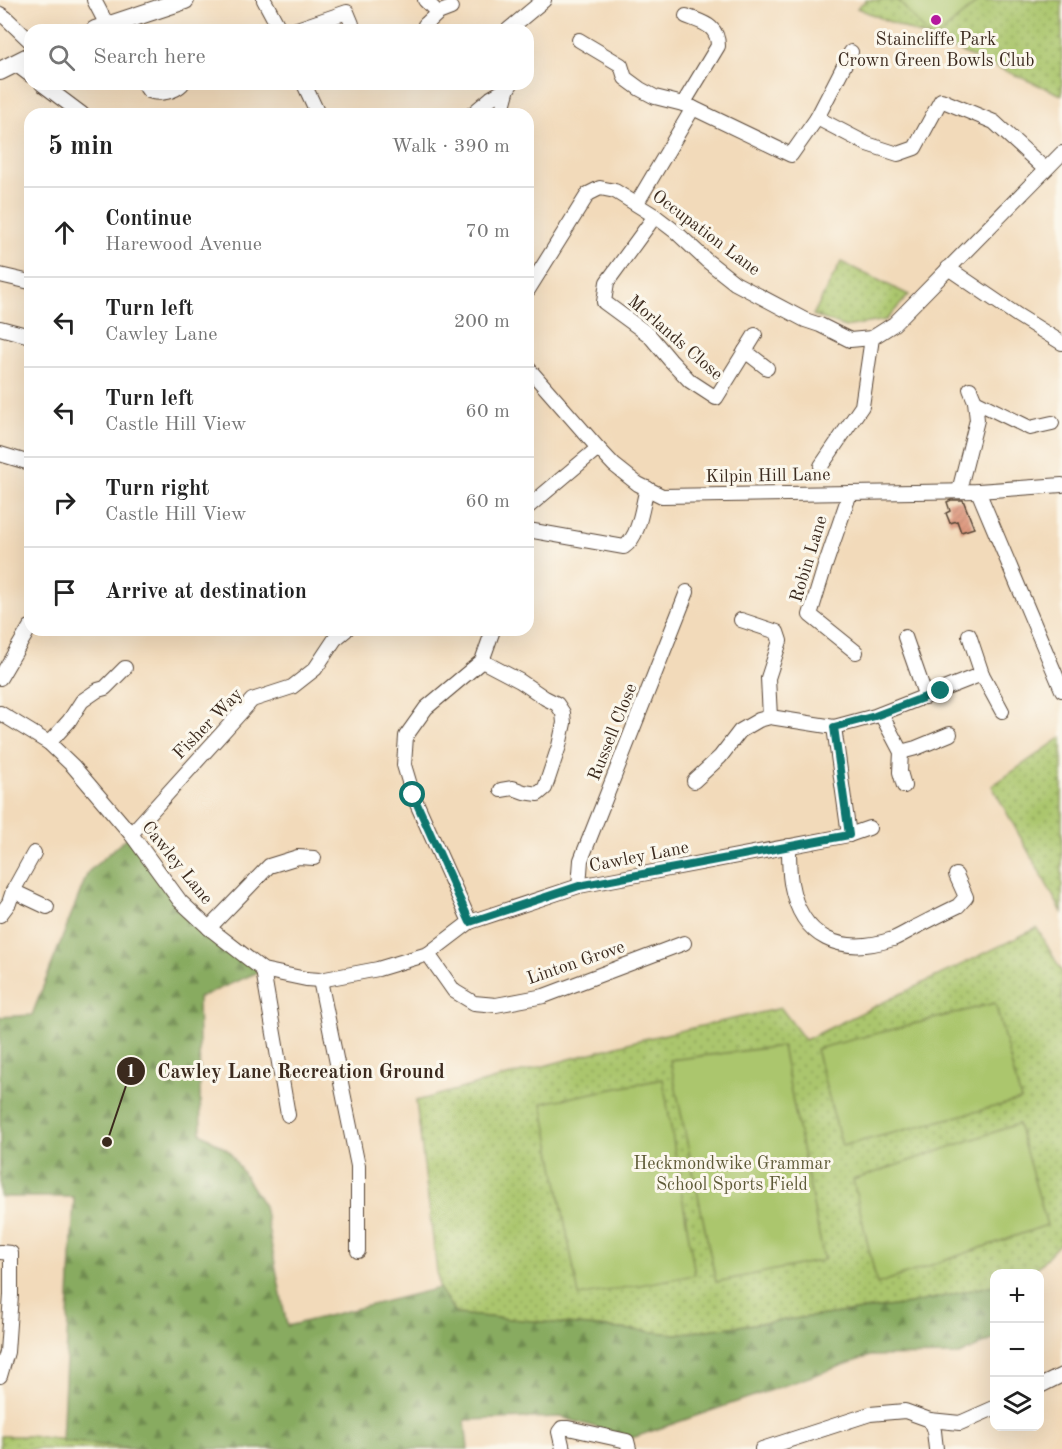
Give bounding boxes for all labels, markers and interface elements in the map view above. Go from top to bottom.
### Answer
marker: Staincliffe Park Crown Green Bowls Club [929,13,943,27]
search box [24,24,534,90]
place label: Staincliffe Park Crown Green Bowls Club [838,31,1034,70]
icon: search [45,41,78,74]
text: Search here [93,46,206,68]
text: 5 min [48,134,113,160]
text: Walk · 390 m [391,137,510,157]
street label: Occupation Lane [649,187,763,279]
text: Continue [105,208,192,230]
icon: ahead [48,216,81,249]
text: 70 m [465,222,510,242]
text: Harewood Avenue [105,235,262,255]
street label: Morlands Close [624,292,726,384]
text: Turn left [105,298,194,320]
icon: left [48,306,81,339]
text: 200 m [454,312,510,332]
text: Cawley Lane [105,325,217,345]
text: Turn left [105,388,194,410]
icon: left [48,396,81,429]
text: 60 m [465,402,510,422]
text: Castle Hill View [105,415,246,435]
street label: Kilpin Hill Lane [705,466,831,486]
text: Turn right [105,478,209,500]
icon: right [48,486,81,519]
text: 60 m [465,492,510,512]
text: Castle Hill View [105,505,246,525]
street label: Robin Lane [787,514,831,604]
icon: arrive [48,576,81,609]
text: Arrive at destination [105,581,307,603]
route end [927,677,953,703]
street label: Russell Close [585,681,641,783]
street label: Fisher Way [170,685,246,763]
route start [399,781,425,807]
street label: Cawley Lane [138,818,216,908]
street label: Cawley Lane [588,839,690,875]
street label: Linton Grove [525,938,627,988]
callout: Cawley Lane Recreation Ground [116,1052,457,1090]
text: 1 [126,1063,136,1081]
text: Cawley Lane Recreation Ground [157,1063,445,1083]
park label: Heckmondwike Grammar School Sports Field [633,1155,831,1194]
map controls [990,1269,1044,1431]
button: + [990,1269,1044,1323]
button: − [990,1323,1044,1377]
button: layers [990,1377,1044,1431]

